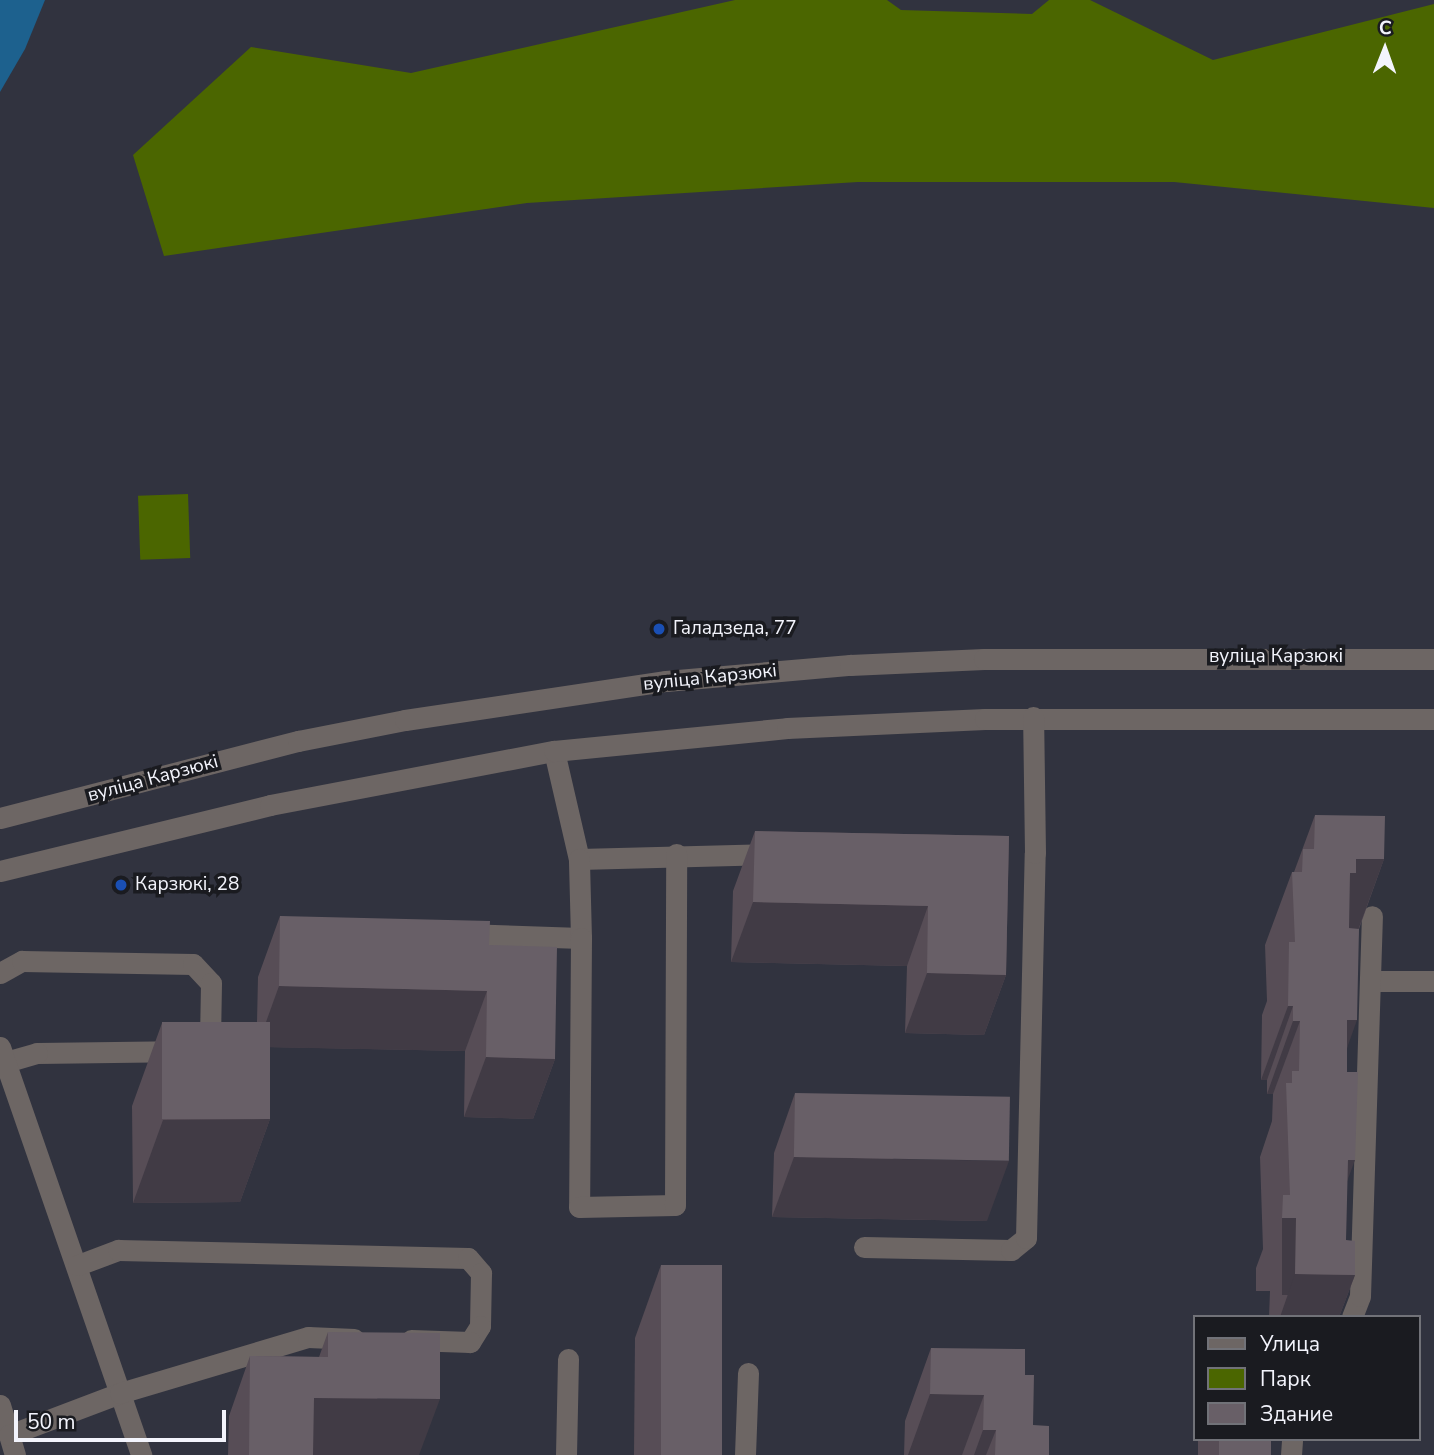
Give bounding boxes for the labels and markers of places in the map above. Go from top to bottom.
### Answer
place label: Галадзеда, 77 [673,618,797,640]
marker: Галадзеда, 77 [651,621,667,637]
place label: Карзюкі, 28 [135,874,239,896]
marker: Карзюкі, 28 [113,877,129,893]

